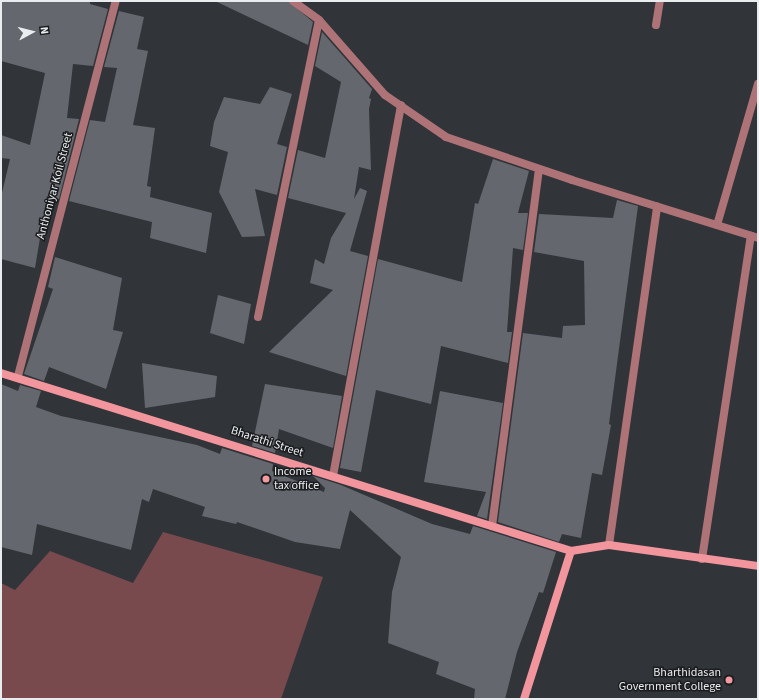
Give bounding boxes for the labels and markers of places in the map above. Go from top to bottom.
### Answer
place label: Income tax office [274,465,319,493]
marker: Income tax office [261,474,271,484]
place label: Bharthidasan Government College [619,666,721,694]
marker: Bharthidasan Government College [724,675,734,685]

